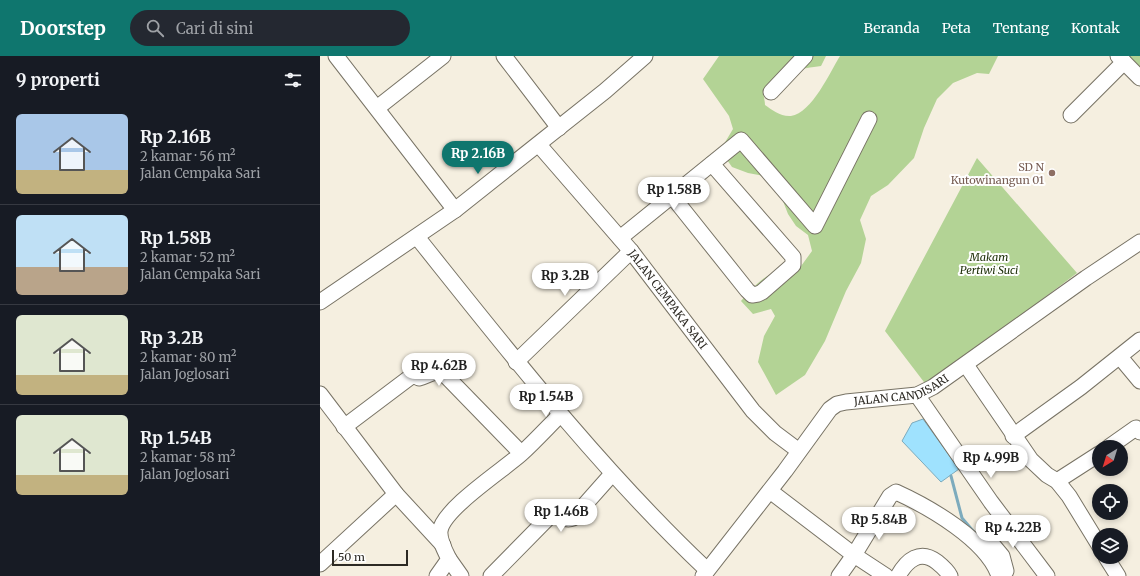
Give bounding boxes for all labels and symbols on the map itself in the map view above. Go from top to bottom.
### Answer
pin: Rp 2.16B [437,141,519,175]
place label: SD N Kutowinangun 01 [951,160,1044,187]
marker: SD N Kutowinangun 01 [1047,168,1057,178]
pin: Rp 1.58B [633,177,715,211]
street label: JALAN CEMPAKA SARI [625,246,710,352]
park label: Makam Pertiwi Suci [960,250,1018,277]
pin: Rp 3.2B [528,263,602,297]
pin: Rp 4.62B [398,353,480,387]
street label: JALAN CANDISARI [852,371,951,408]
pin: Rp 1.54B [505,384,587,418]
north arrow [1092,440,1128,476]
pin: Rp 4.99B [950,445,1032,479]
pin: Rp 1.46B [520,499,602,533]
pin: Rp 5.84B [838,507,920,541]
pin: Rp 4.22B [972,515,1054,549]
scale bar [332,548,408,567]

